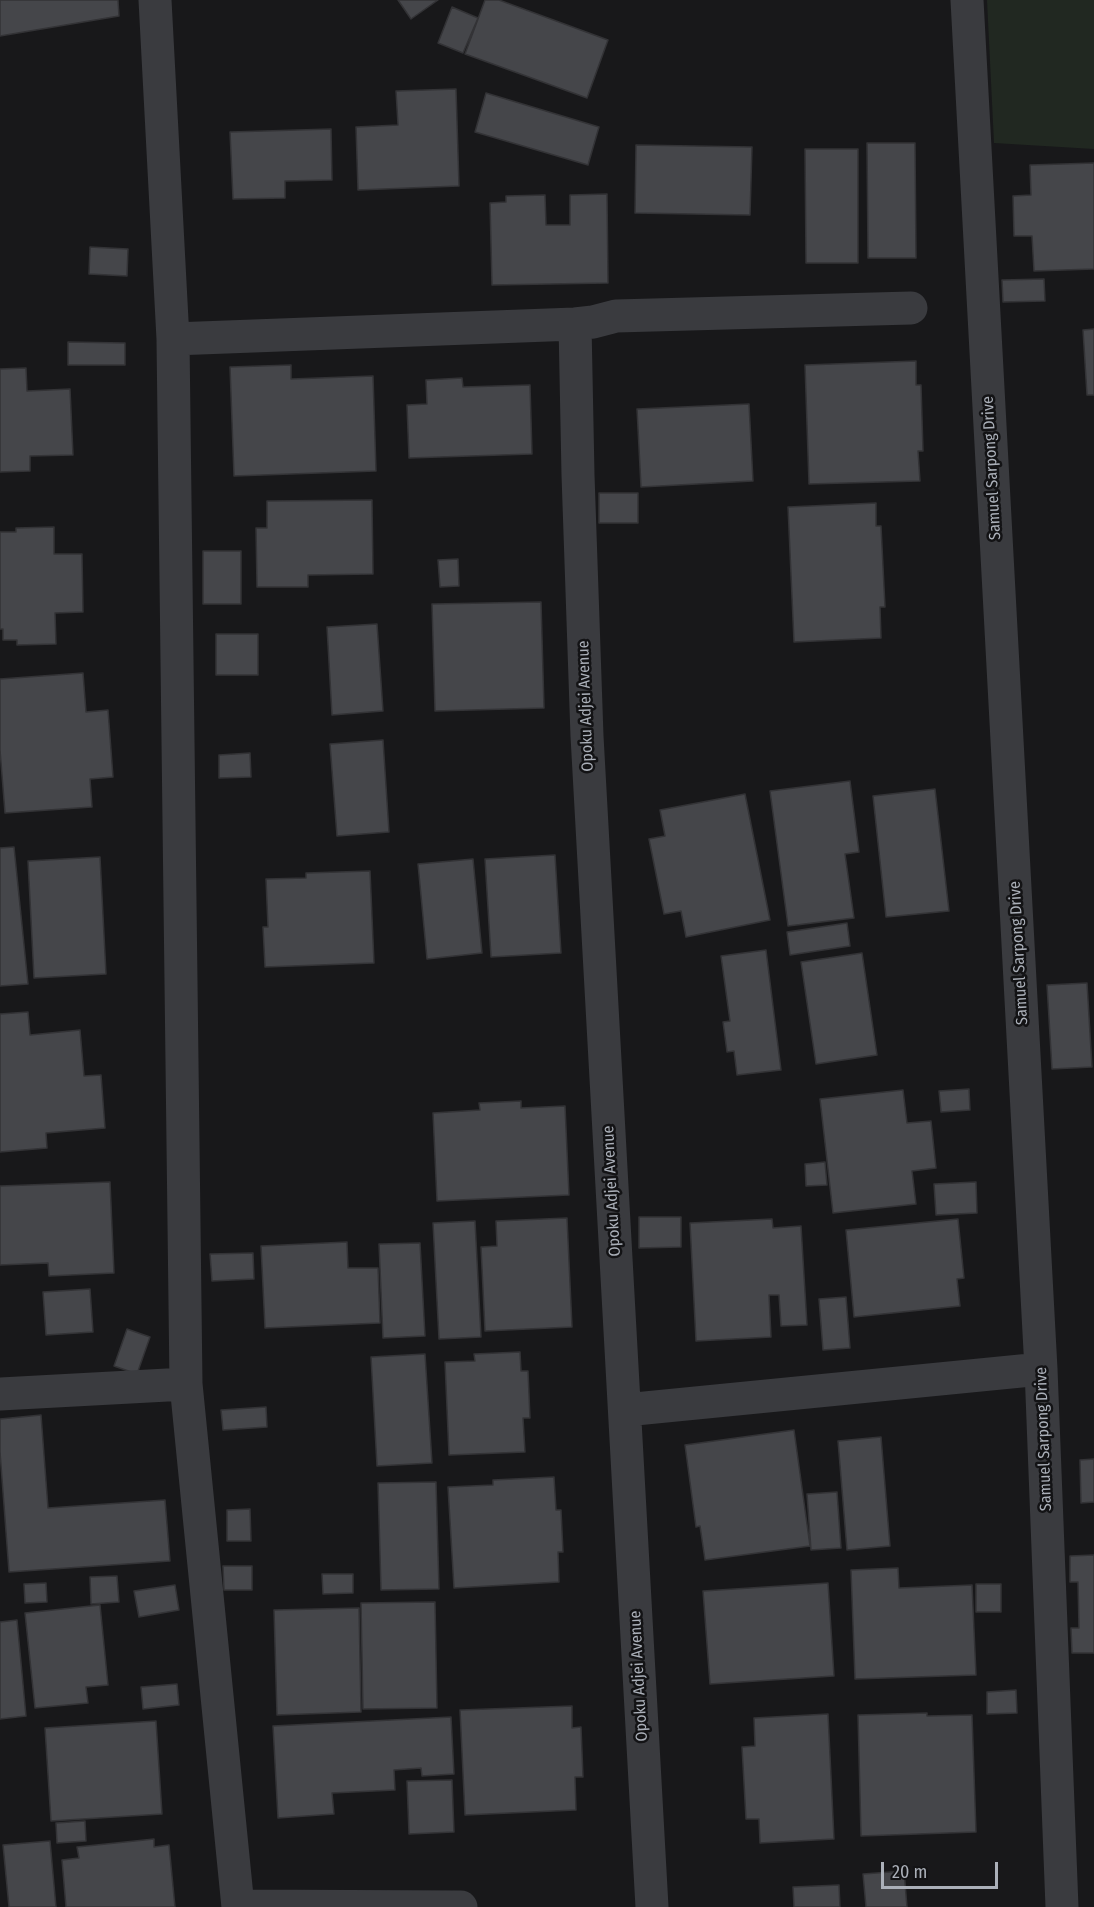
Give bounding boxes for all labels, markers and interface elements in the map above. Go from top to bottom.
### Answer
street label: Samuel Sarpong Drive [979,395,1005,541]
street label: Opoku Adjei Avenue [574,640,598,772]
street label: Samuel Sarpong Drive [1006,880,1032,1026]
street label: Opoku Adjei Avenue [599,1125,625,1257]
street label: Samuel Sarpong Drive [1032,1367,1056,1511]
street label: Opoku Adjei Avenue [626,1610,652,1742]
scale bar [884,1850,1001,1888]
text: 20 m [892,1861,927,1883]

